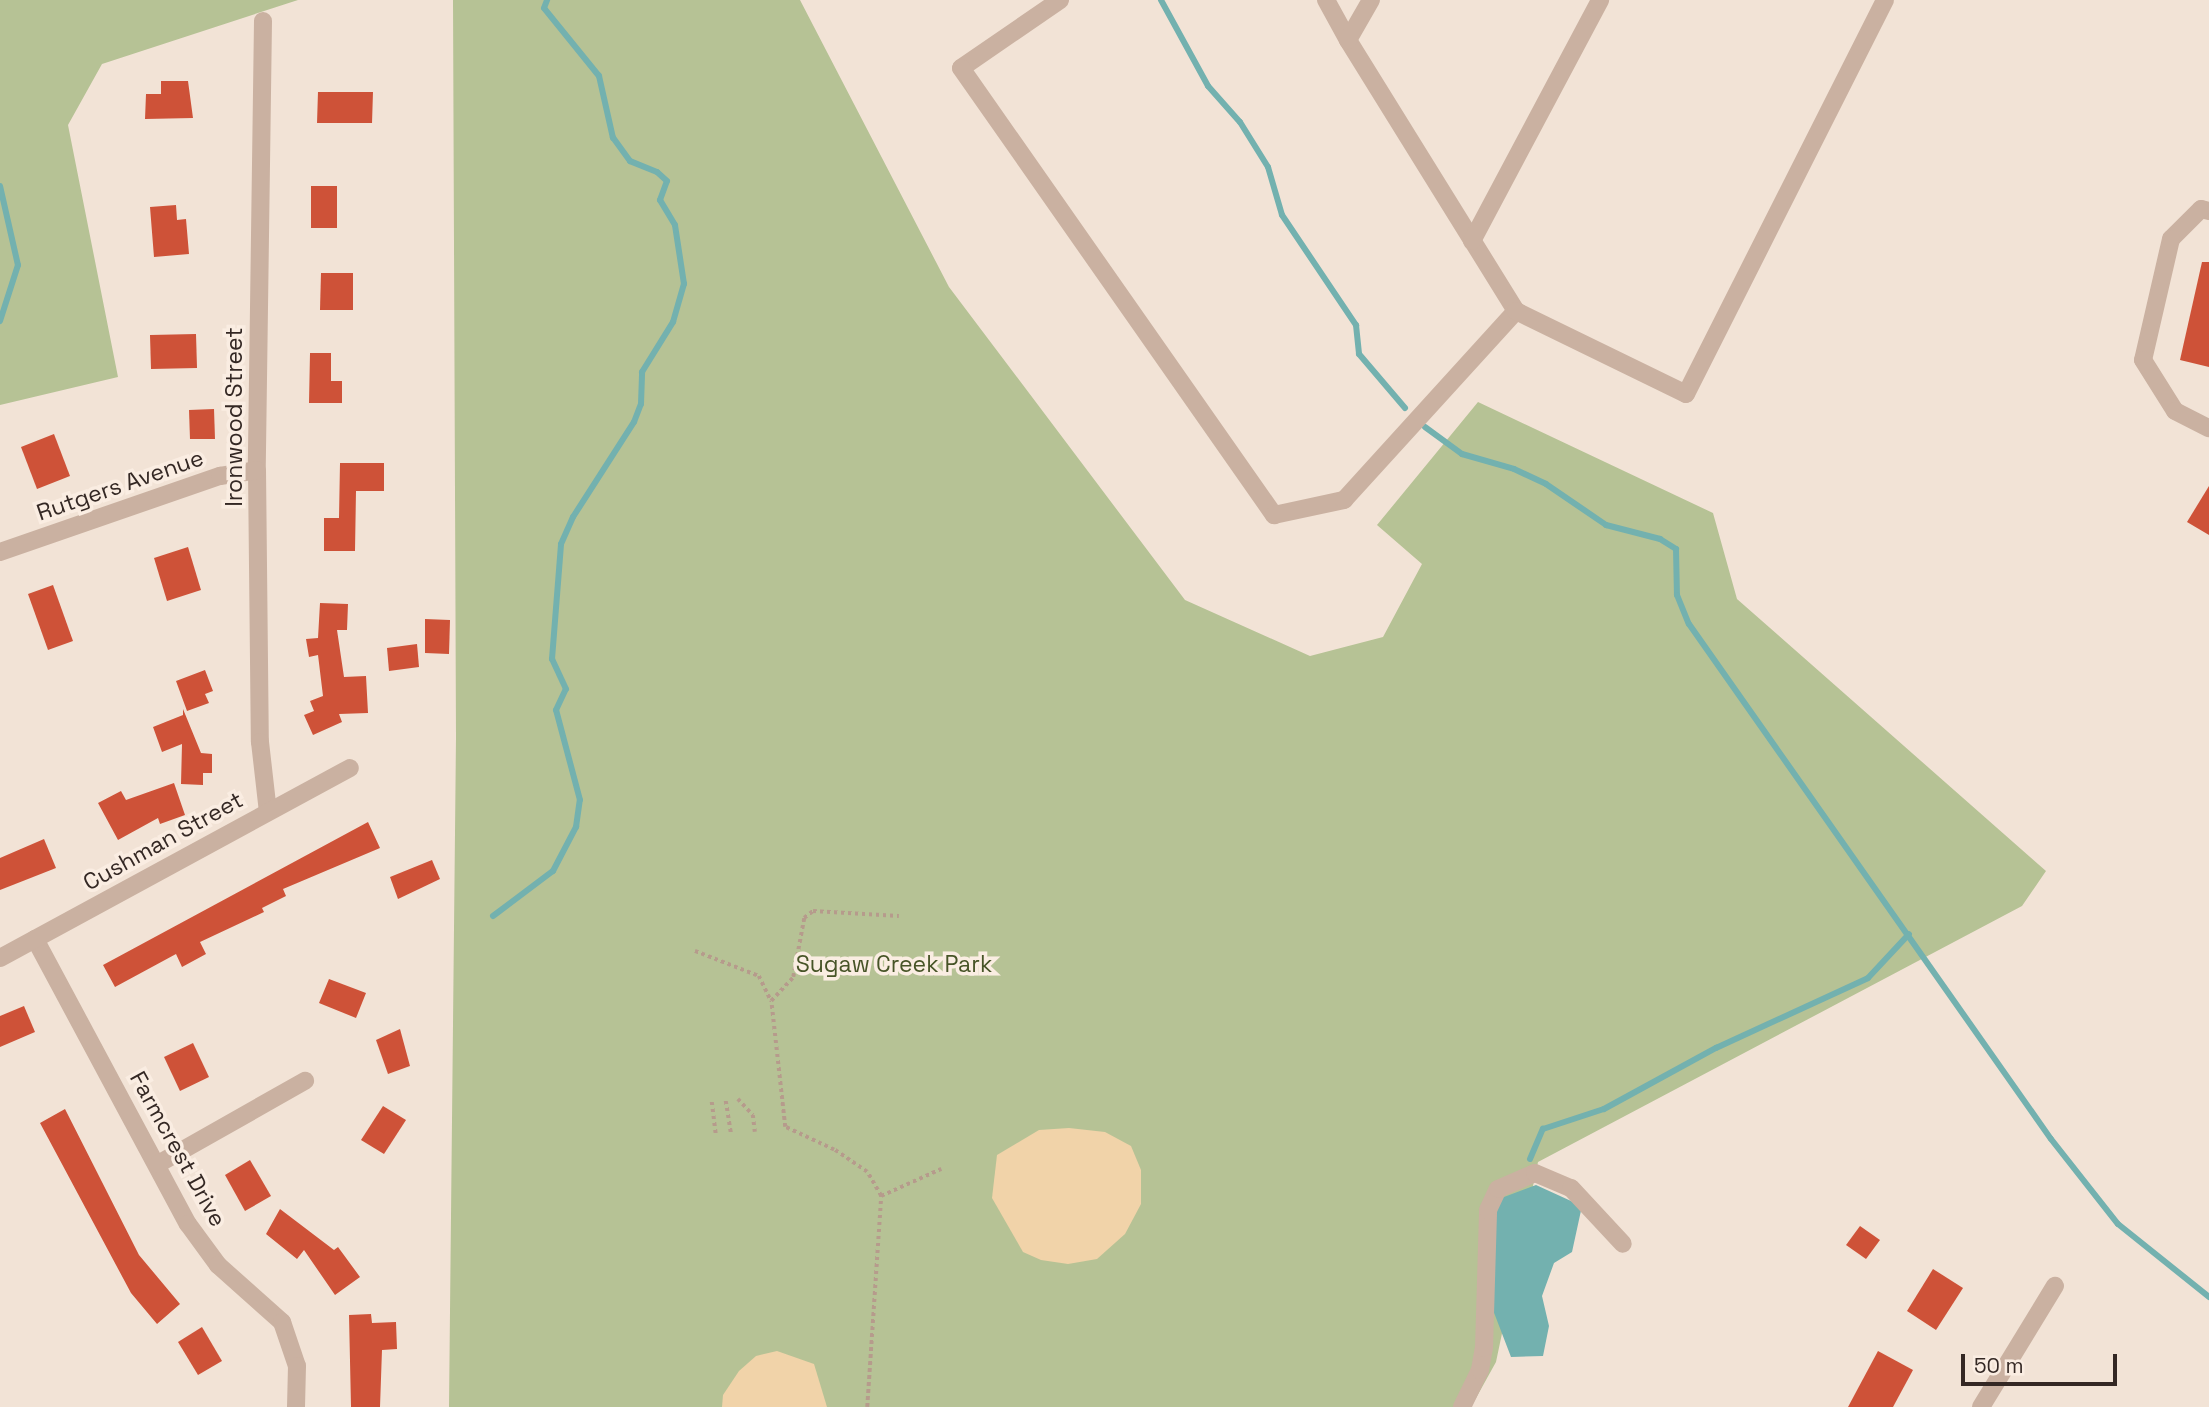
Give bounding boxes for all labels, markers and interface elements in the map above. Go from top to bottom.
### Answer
street label: Ironwood Street [220,327,248,507]
street label: Rutgers Avenue [33,443,207,527]
street label: Cushman Street [78,786,248,896]
park label: Sugaw Creek Park [796,950,992,978]
street label: Farmcrest Drive [124,1067,232,1231]
scale bar [1964,1340,2120,1384]
text: 50 m [1974,1352,2024,1379]

